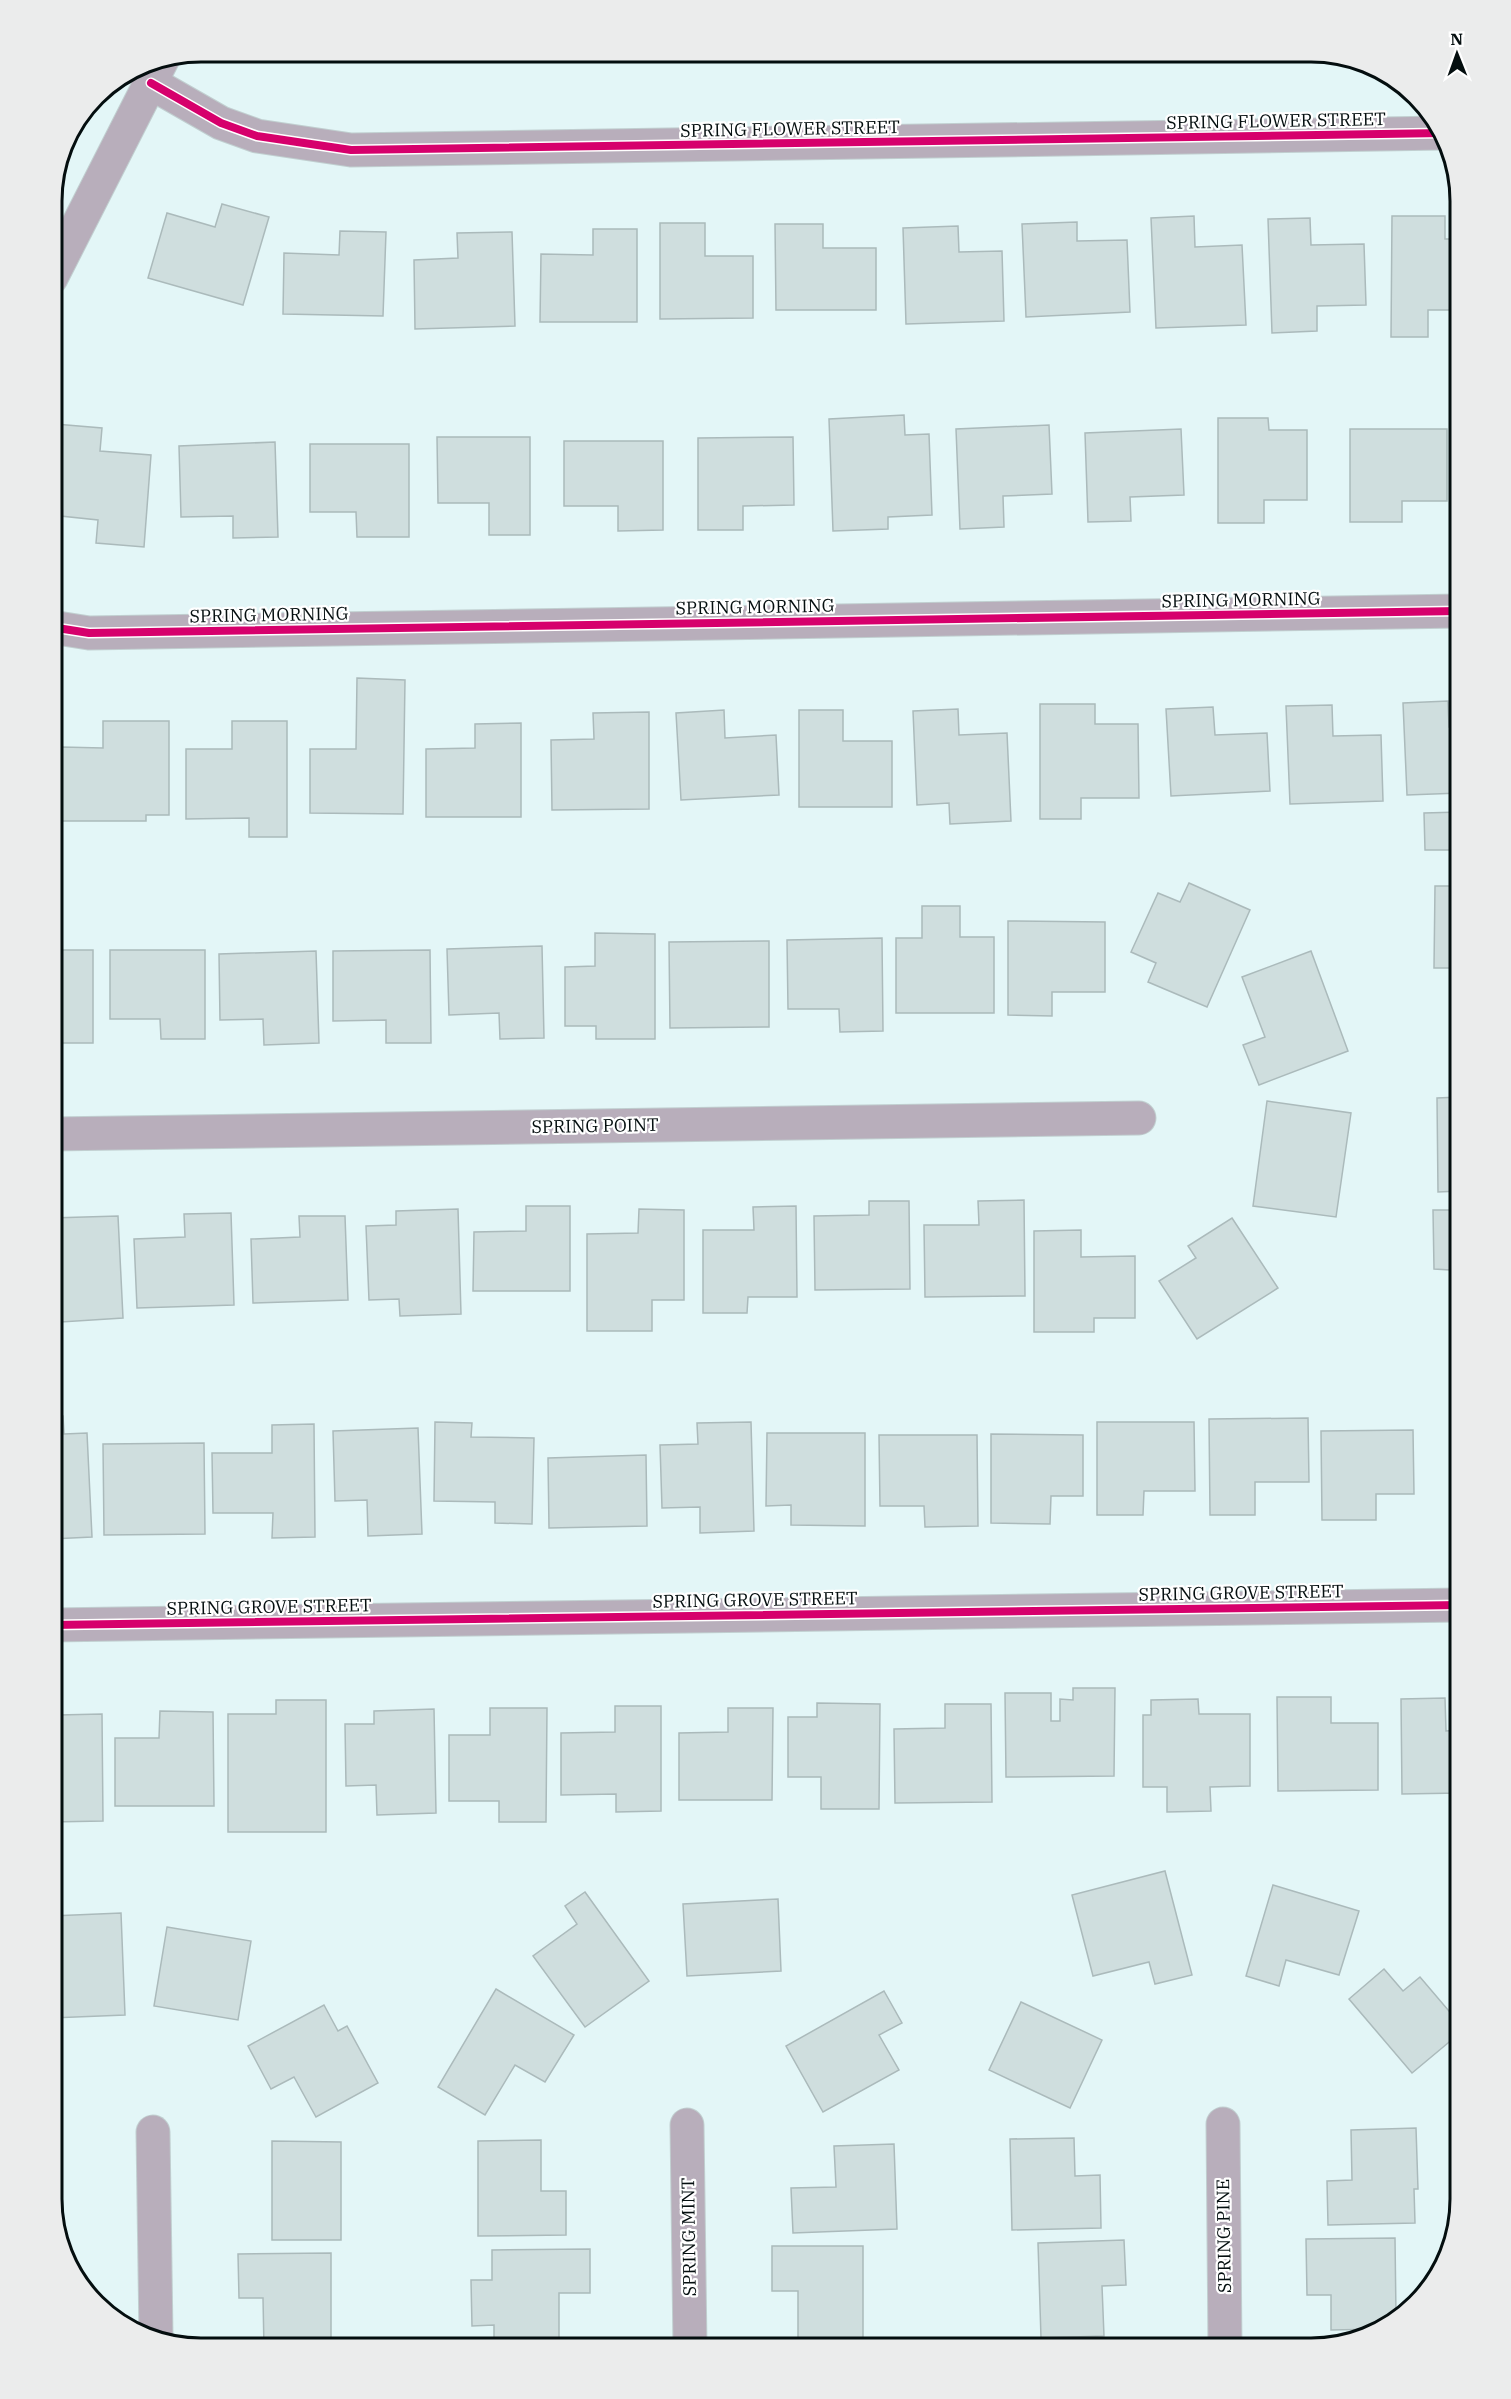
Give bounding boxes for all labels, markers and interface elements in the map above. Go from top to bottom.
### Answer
north arrow [1427,24,1487,84]
text: N [1450,29,1463,49]
street label: SPRING FLOWER STREET [1166,107,1386,134]
street label: SPRING FLOWER STREET [680,115,900,142]
street label: SPRING MORNING [1161,587,1321,612]
street label: SPRING MORNING [675,594,835,619]
street label: SPRING MORNING [189,602,349,627]
street label: SPRING POINT [531,1113,659,1138]
street label: SPRING GROVE STREET [1138,1579,1344,1606]
street label: SPRING GROVE STREET [652,1586,858,1613]
street label: SPRING GROVE STREET [166,1593,372,1620]
street label: SPRING MINT [676,2177,701,2297]
street label: SPRING PINE [1211,2179,1236,2293]

